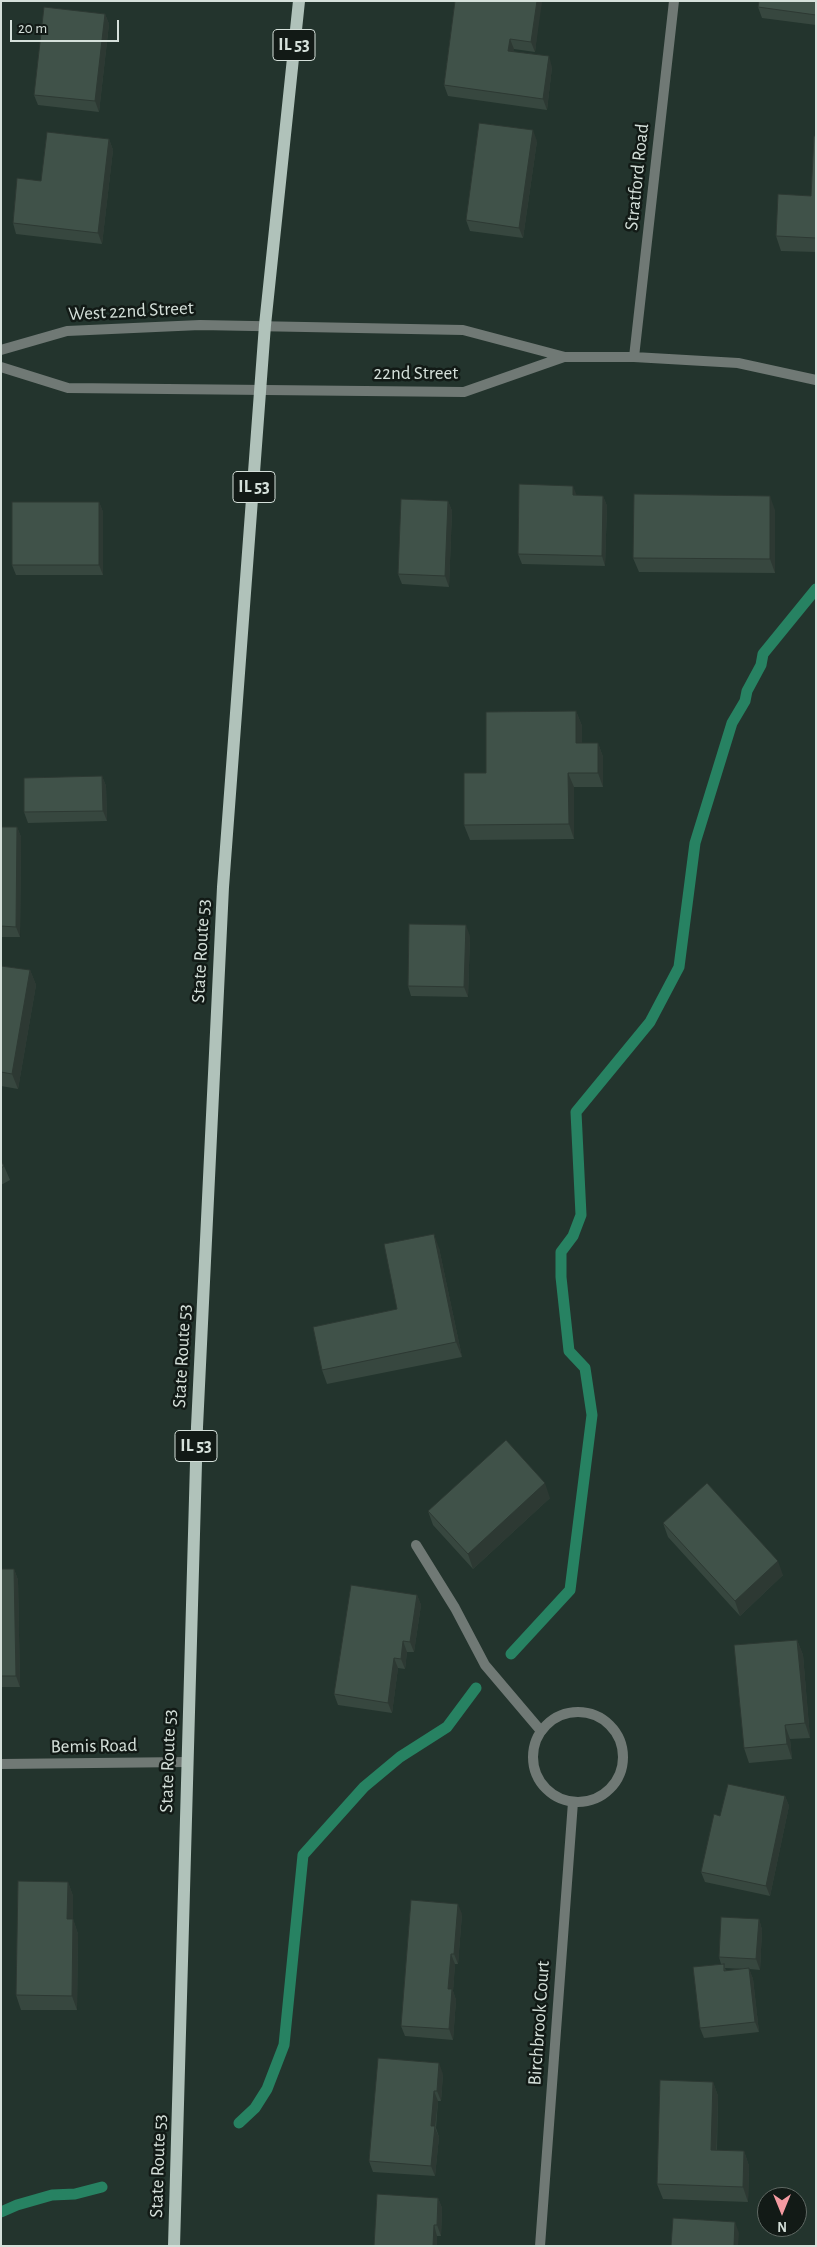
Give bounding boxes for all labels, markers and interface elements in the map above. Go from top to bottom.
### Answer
scale bar [12,10,121,42]
text: 20 m [18,21,47,36]
road number: IL 53 [273,30,315,60]
street label: Stratford Road [620,122,654,232]
street label: West 22nd Street [68,296,194,326]
street label: 22nd Street [374,362,458,384]
road number: IL 53 [233,472,275,502]
street label: State Route 53 [187,899,215,1003]
street label: State Route 53 [168,1304,196,1408]
road number: IL 53 [175,1430,217,1462]
street label: State Route 53 [155,1709,181,1813]
street label: Bemis Road [51,1734,137,1758]
street label: Birchbrook Court [523,1960,555,2086]
street label: State Route 53 [145,2114,171,2218]
north arrow [757,2187,807,2237]
text: N [777,2219,787,2233]

